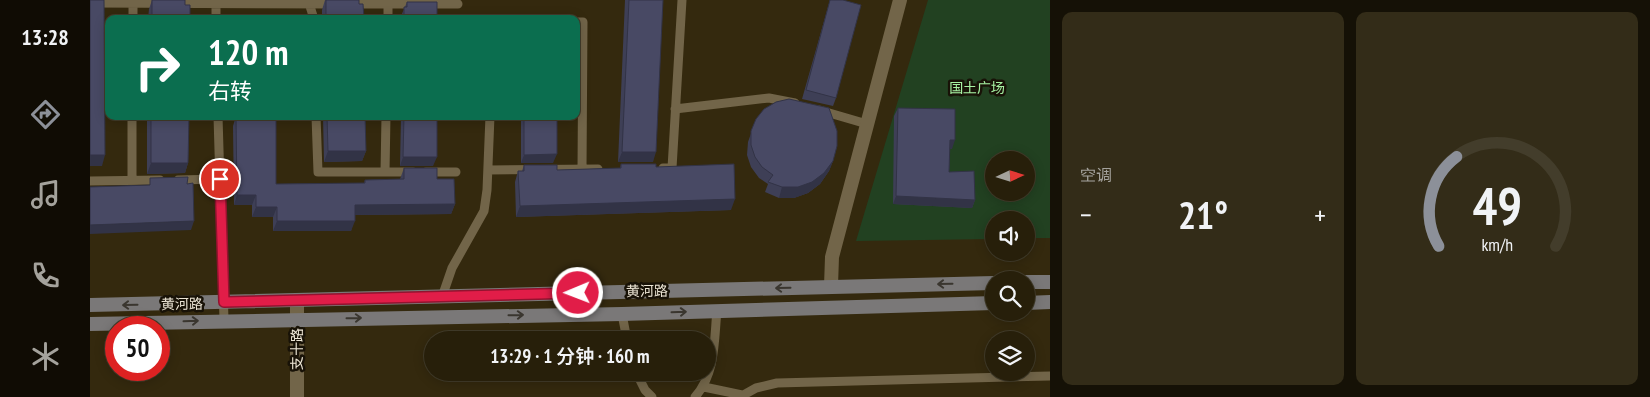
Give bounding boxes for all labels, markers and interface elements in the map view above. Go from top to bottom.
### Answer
text: 13:28 [21,23,69,51]
text: 120 m [208,29,289,75]
icon: right [125,35,190,100]
text: 右转 [208,77,252,105]
park label: 国土广场 [949,79,1005,97]
icon: directions [28,97,63,132]
north arrow [985,151,1035,201]
map controls [985,151,1035,381]
pin [199,158,241,200]
icon: arrive [206,165,234,193]
text: 空调 [1080,165,1112,185]
text: 49 [1472,172,1522,239]
icon: music [28,177,63,212]
text: 21° [1178,190,1228,239]
text: − [1080,196,1092,233]
text: + [1314,196,1326,233]
button: sound [985,211,1035,261]
text: km/h [1481,233,1513,256]
icon: phone [28,258,63,293]
position arrow [551,266,603,318]
button: search [985,271,1035,321]
one-way arrow [937,279,954,289]
street label: 黄河路 [626,282,668,300]
one-way arrow [775,283,791,293]
street label: 黄河路 [161,295,203,313]
one-way arrow [123,300,139,310]
one-way arrow [670,307,686,316]
one-way arrow [508,311,524,320]
one-way arrow [345,313,361,323]
speed limit sign: 50 [105,316,170,381]
one-way arrow [182,316,199,326]
street label: 支十路 [288,328,306,370]
button: layers [985,331,1035,381]
icon: climate [28,339,63,374]
text: 13:29 · 1 分钟 · 160 m [490,344,650,368]

